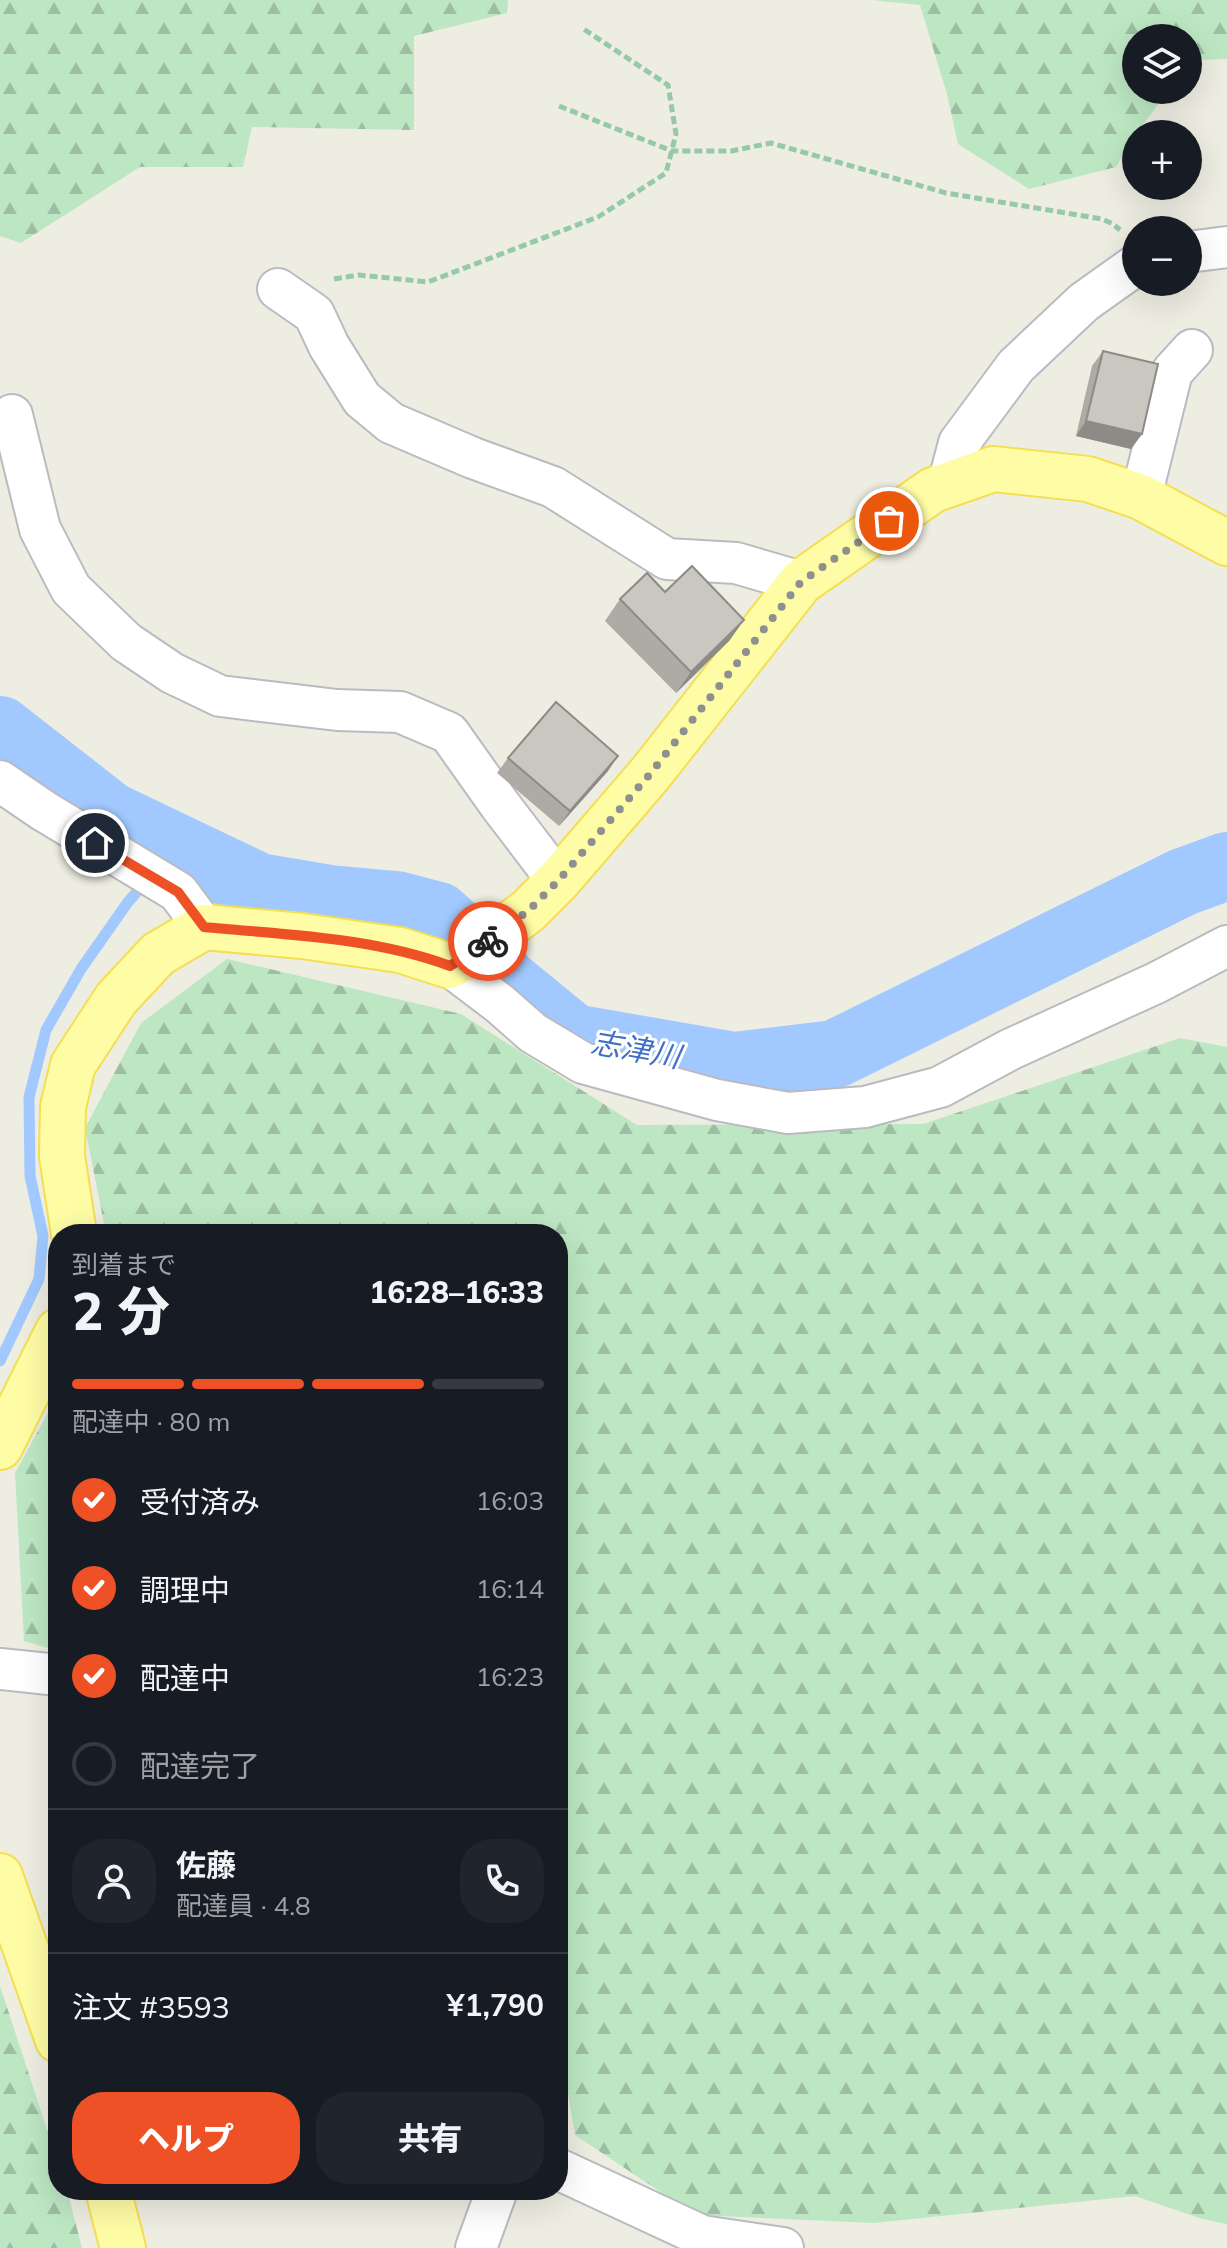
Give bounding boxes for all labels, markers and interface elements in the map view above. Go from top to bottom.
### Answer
map controls [1122,24,1202,296]
button: layers [1122,24,1202,104]
button: + [1122,120,1202,200]
button: − [1122,216,1202,296]
pin [855,487,923,555]
icon: bag [867,499,911,543]
pin [61,809,129,877]
icon: home [73,821,117,865]
courier [448,901,528,981]
icon: bike [466,919,510,963]
water label: 志津川 [588,1022,687,1076]
text: 到着まで [72,1248,176,1281]
text: 16:28–16:33 [369,1273,544,1311]
text: 2 分 [72,1278,170,1343]
text: 配達中 · 80 m [72,1405,230,1438]
icon: check [72,1478,116,1522]
text: 受付済み [140,1483,260,1521]
text: 16:03 [476,1484,544,1517]
icon: check [72,1566,116,1610]
text: 調理中 [140,1571,230,1609]
text: 16:14 [476,1572,544,1605]
icon: check [72,1654,116,1698]
text: 配達中 [140,1659,230,1697]
text: 16:23 [476,1660,544,1693]
text: 配達完了 [140,1747,260,1785]
button: person [72,1839,156,1923]
button: phone [460,1839,544,1923]
text: 佐藤 [176,1846,236,1884]
text: 配達員 · 4.8 [176,1889,311,1922]
text: ¥1,790 [447,1986,544,2024]
text: 注文 #3593 [72,1988,230,2026]
button: ヘルプ [72,2092,300,2184]
button: 共有 [316,2092,544,2184]

